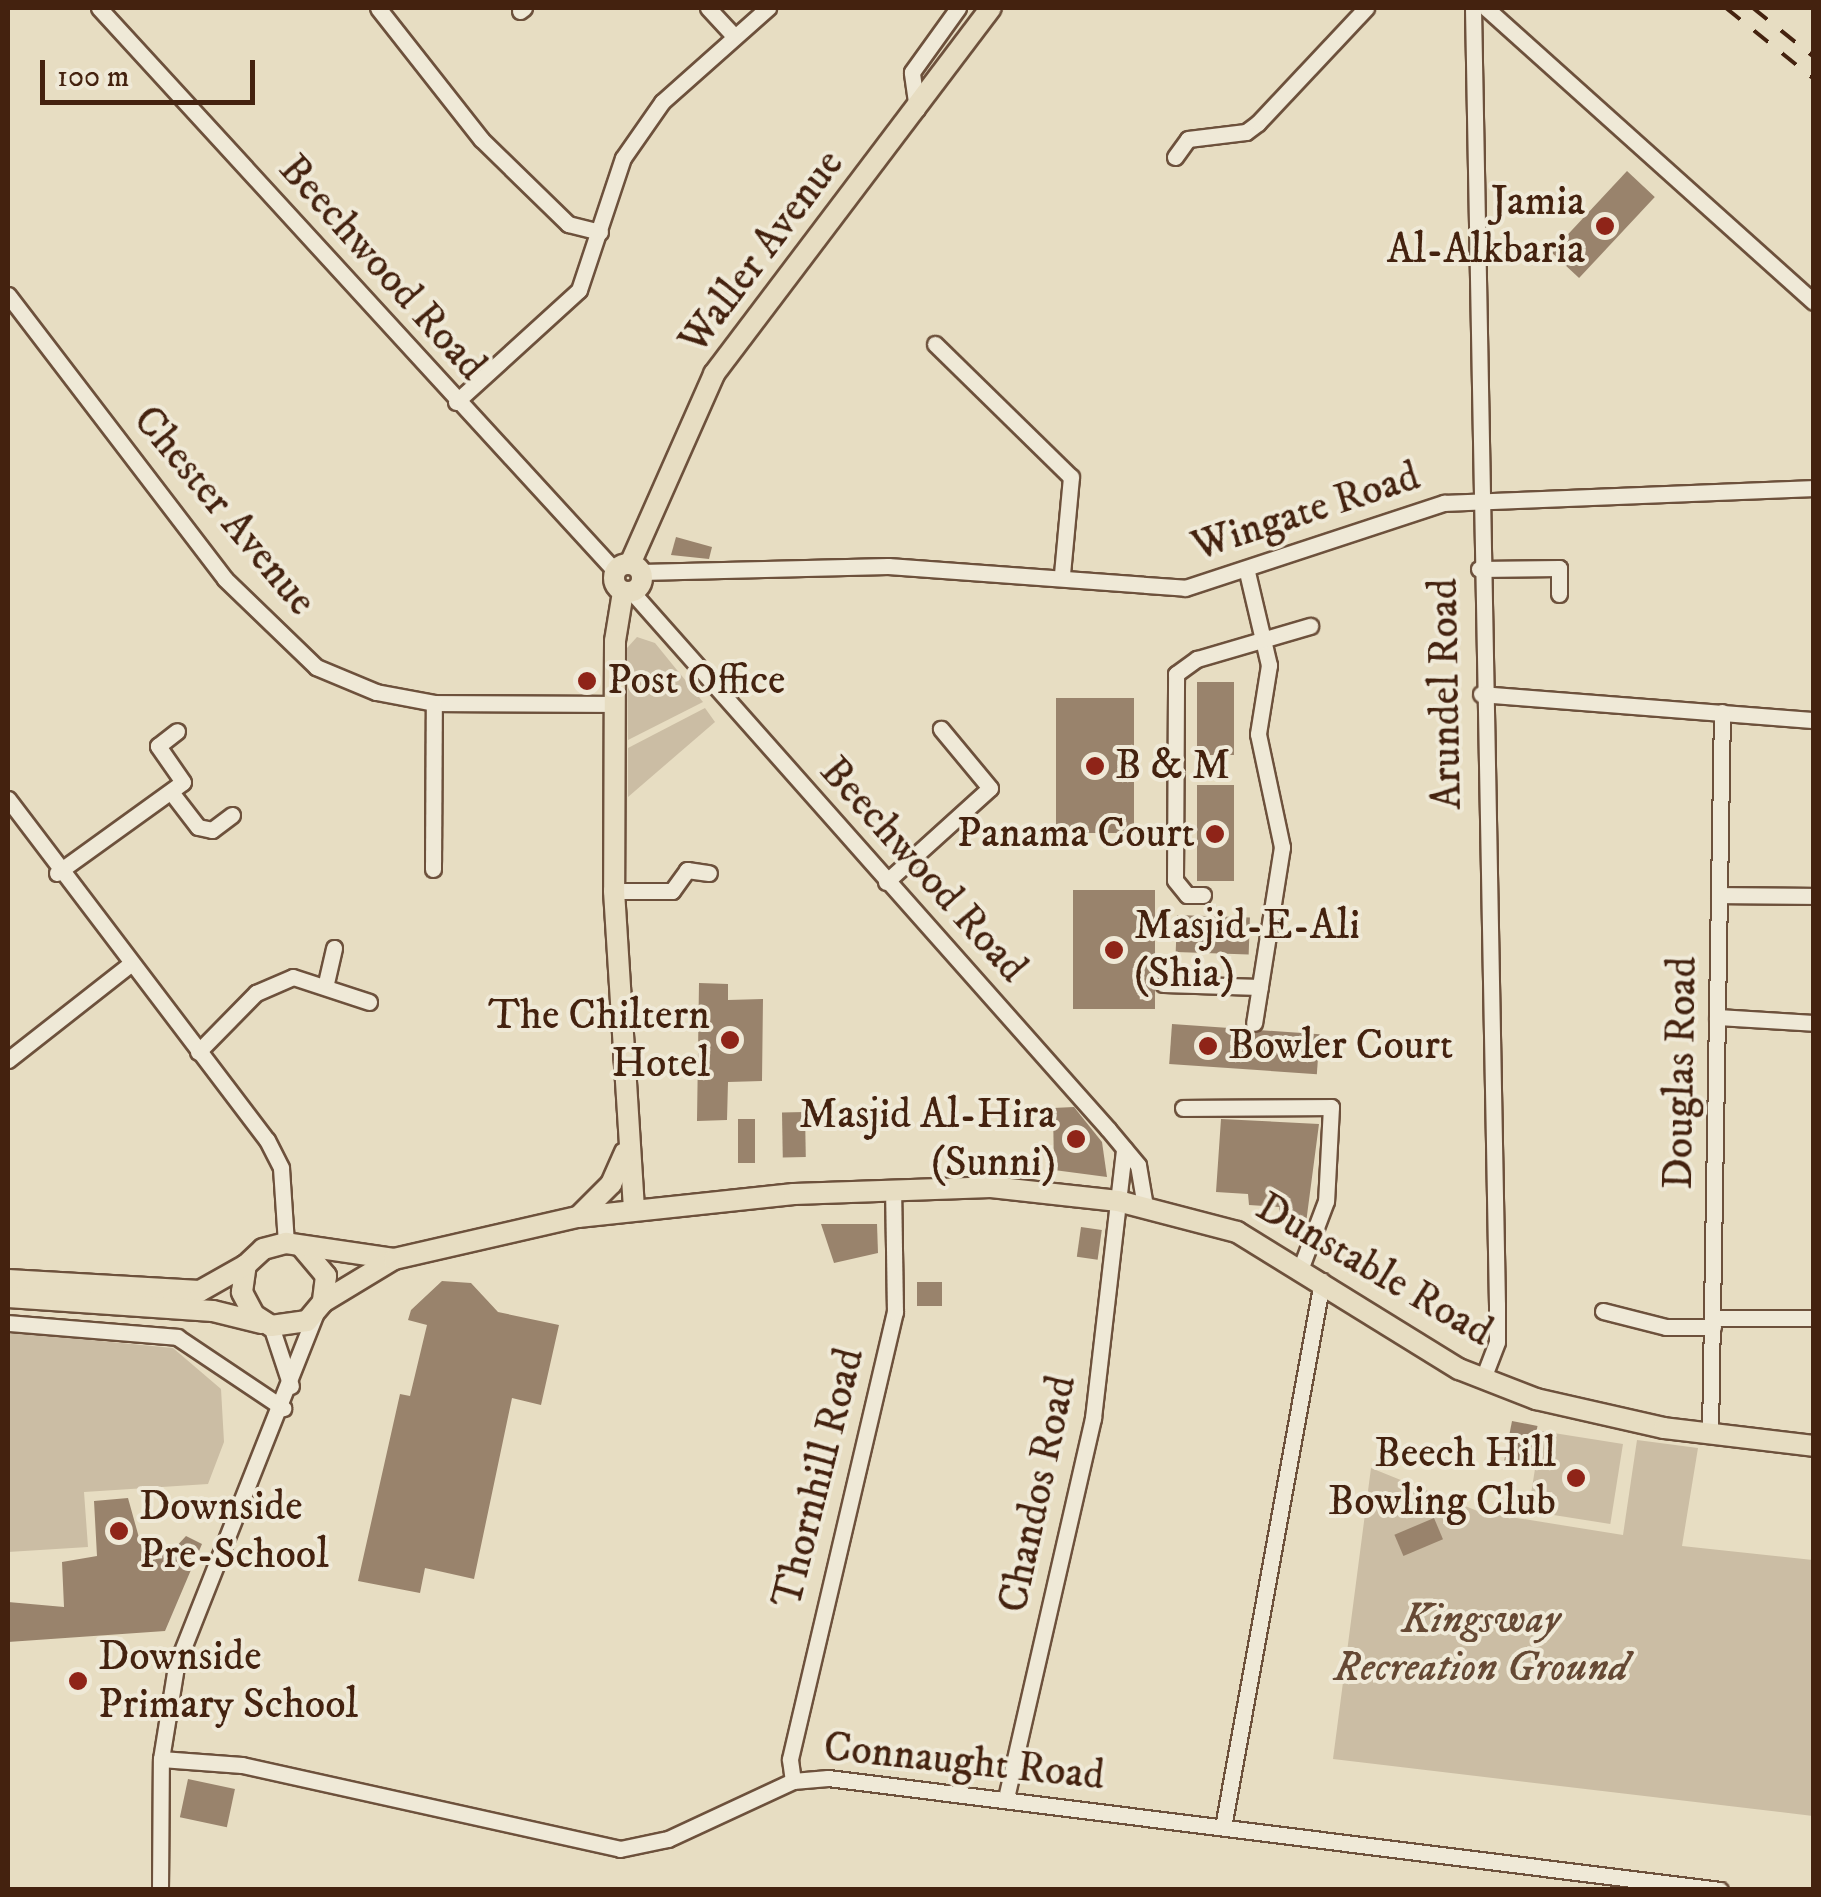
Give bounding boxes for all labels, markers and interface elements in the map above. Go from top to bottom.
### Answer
scale bar [45,40,260,102]
text: 100 m [57,59,129,96]
street label: Waller Avenue [669,140,855,364]
street label: Beechwood Road [268,145,496,391]
place label: Jamia Al-Alkbaria [1387,177,1585,276]
marker: Jamia Al-Alkbaria [1594,215,1616,237]
street label: Chester Avenue [122,396,326,626]
street label: Wingate Road [1186,452,1426,572]
street label: Arundel Road [1419,578,1473,810]
place label: Post Office [607,656,785,706]
marker: Post Office [576,670,598,692]
place label: B & M [1115,741,1230,791]
street label: Beechwood Road [809,747,1037,993]
marker: B & M [1084,755,1106,777]
place label: Panama Court [957,809,1195,859]
marker: Panama Court [1204,823,1226,845]
place label: Masjid-E-Ali (Shia) [1134,901,1360,999]
marker: Masjid-E-Ali (Shia) [1103,939,1125,961]
street label: Douglas Road [1654,956,1708,1190]
place label: The Chiltern Hotel [488,991,710,1090]
place label: Bowler Court [1228,1021,1453,1071]
marker: The Chiltern Hotel [719,1029,741,1051]
marker: Bowler Court [1197,1035,1219,1057]
place label: Masjid Al-Hira (Sunni) [799,1090,1056,1188]
marker: Masjid Al-Hira (Sunni) [1065,1128,1087,1150]
street label: Dunstable Road [1247,1182,1501,1358]
street label: Thornhill Road [762,1343,876,1613]
street label: Chandos Road [988,1371,1088,1617]
place label: Beech Hill Bowling Club [1328,1429,1556,1528]
marker: Beech Hill Bowling Club [1565,1467,1587,1489]
place label: Downside Pre-School [139,1482,329,1580]
marker: Downside Pre-School [108,1520,130,1542]
park label: Kingsway Recreation Ground [1334,1595,1628,1694]
place label: Downside Primary School [98,1632,358,1730]
marker: Downside Primary School [67,1670,89,1692]
street label: Connaught Road [821,1722,1107,1802]

